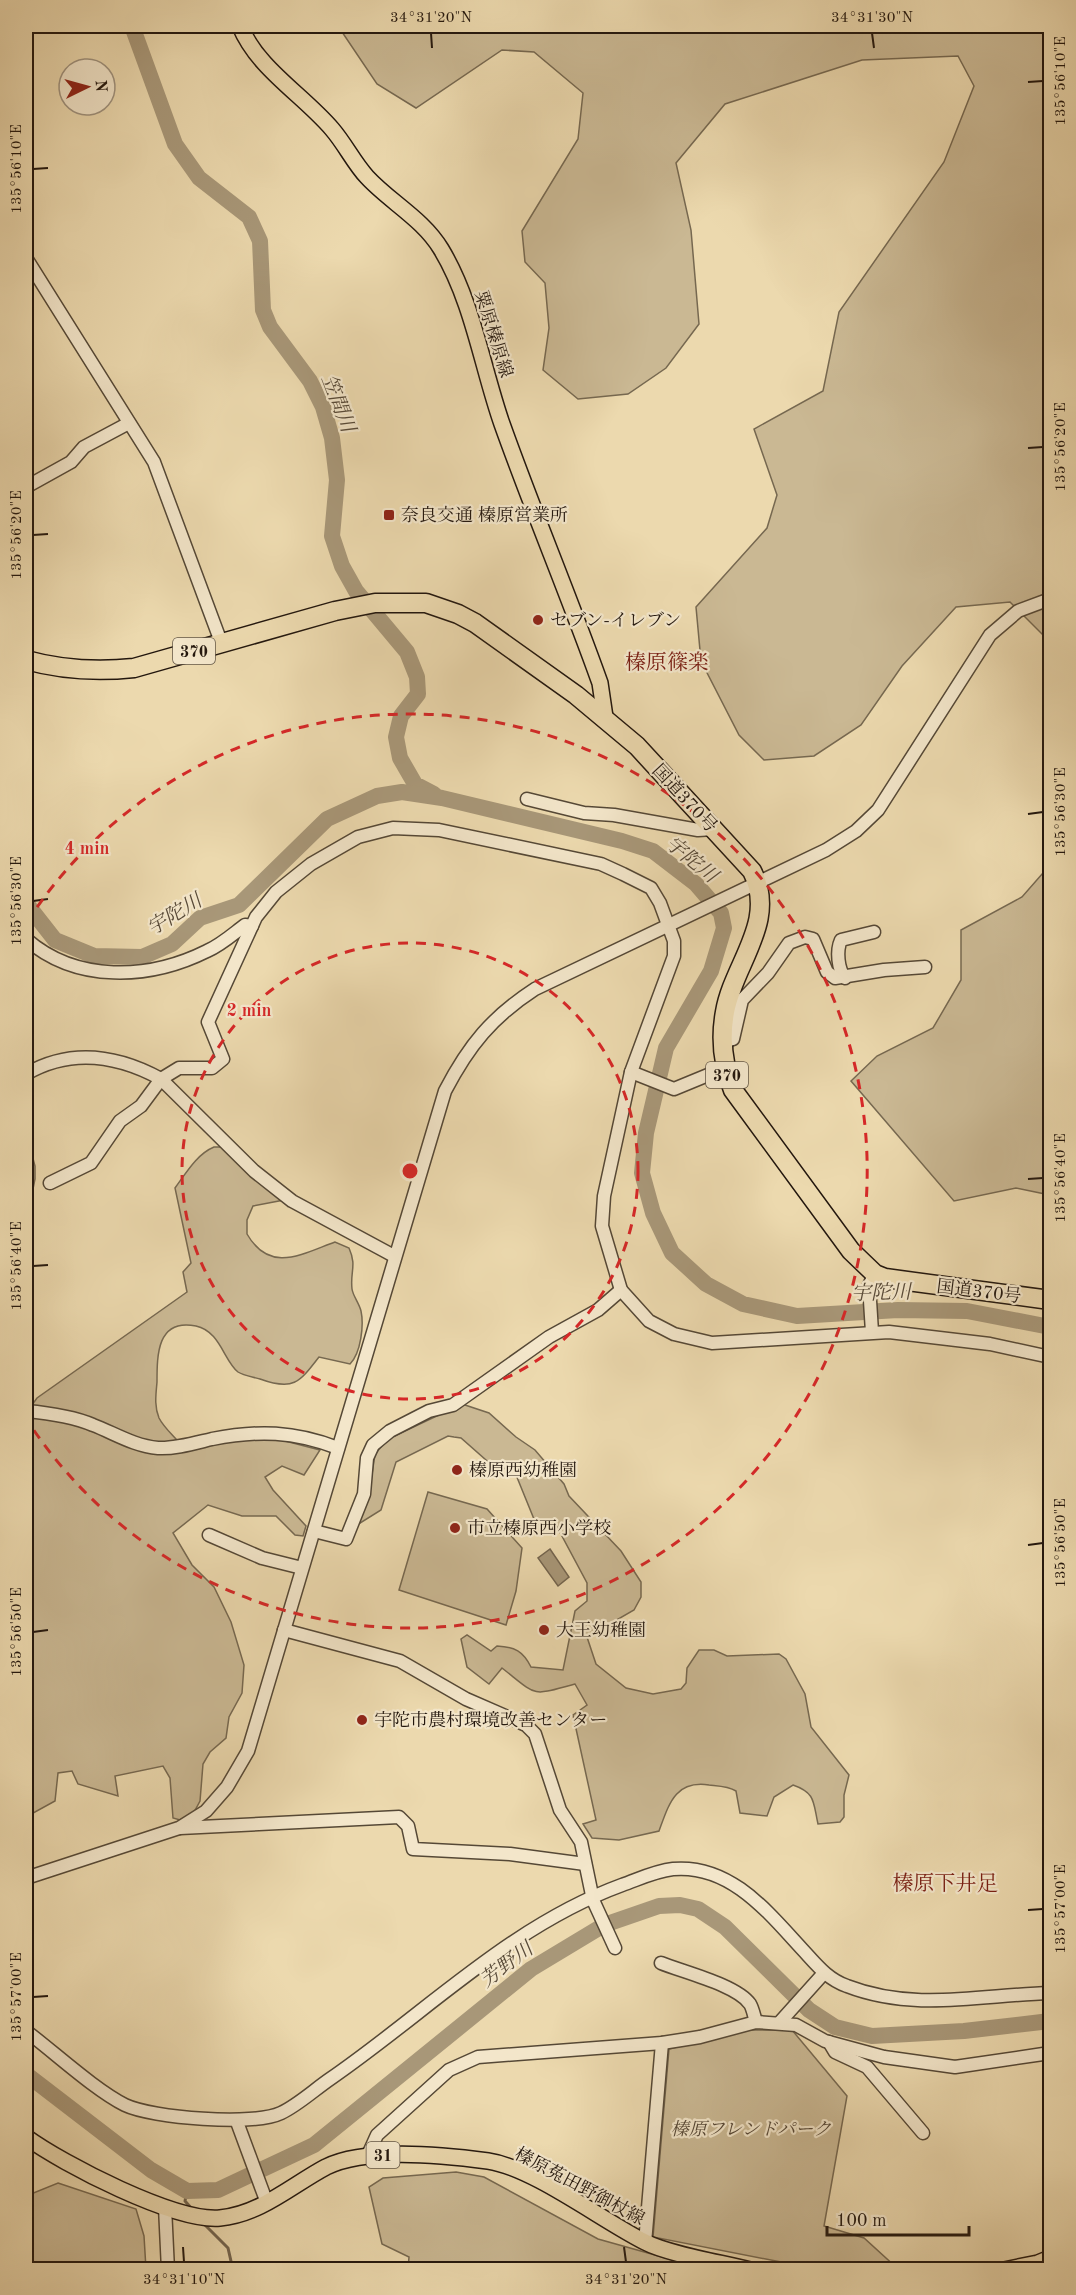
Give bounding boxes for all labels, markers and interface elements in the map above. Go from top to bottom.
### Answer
text: 34°31'20"N [390,11,472,26]
text: 34°31'30"N [831,11,913,26]
text: 135°56'10"E [1054,36,1069,126]
north arrow [57,57,117,117]
text: N [91,79,109,93]
text: 135°56'10"E [10,124,25,214]
street label: 粟原榛原線 [471,288,517,380]
water label: 笠間川 [317,371,360,437]
text: 135°56'20"E [1054,402,1069,492]
text: 135°56'20"E [10,490,25,580]
place label: 奈良交通 榛原営業所 [401,505,568,525]
marker: 奈良交通 榛原営業所 [382,508,396,522]
place label: セブン-イレブン [550,611,681,630]
marker: セブン-イレブン [531,613,545,627]
road number: 370 [173,638,215,664]
district label: 榛原篠楽 [625,651,709,674]
street label: 国道370号 [649,760,721,836]
text: 135°56'30"E [1054,767,1069,857]
water label: 宇陀川 [661,832,723,888]
text: 4 min [64,840,110,858]
text: 135°56'30"E [10,856,25,946]
water label: 宇陀川 [143,889,207,940]
text: 2 min [226,1002,272,1020]
road number: 370 [706,1062,748,1088]
text: 135°56'40"E [1054,1133,1069,1223]
centre of rings [400,1161,420,1181]
text: 135°56'40"E [10,1221,25,1311]
street label: 国道370号 [935,1276,1023,1306]
water label: 宇陀川 [851,1281,913,1305]
place label: 榛原西幼稚園 [469,1460,577,1480]
marker: 榛原西幼稚園 [450,1463,464,1477]
text: 135°56'50"E [1054,1498,1069,1588]
place label: 市立榛原西小学校 [467,1518,611,1538]
marker: 市立榛原西小学校 [448,1521,462,1535]
text: 135°56'50"E [10,1587,25,1677]
place label: 大王幼稚園 [556,1620,646,1640]
marker: 大王幼稚園 [537,1623,551,1637]
place label: 宇陀市農村環境改善センター [374,1710,607,1730]
marker: 宇陀市農村環境改善センター [355,1713,369,1727]
text: 135°57'00"E [1054,1864,1069,1954]
district label: 榛原下井足 [893,1872,998,1895]
water label: 芳野川 [476,1937,539,1992]
text: 135°57'00"E [10,1952,25,2042]
park label: 榛原フレンドパーク [671,2119,831,2139]
road number: 31 [366,2142,400,2168]
street label: 榛原菟田野御杖線 [512,2143,648,2229]
scale bar [827,2199,970,2237]
text: 100 m [836,2212,887,2230]
text: 34°31'10"N [143,2273,225,2288]
text: 34°31'20"N [585,2273,667,2288]

